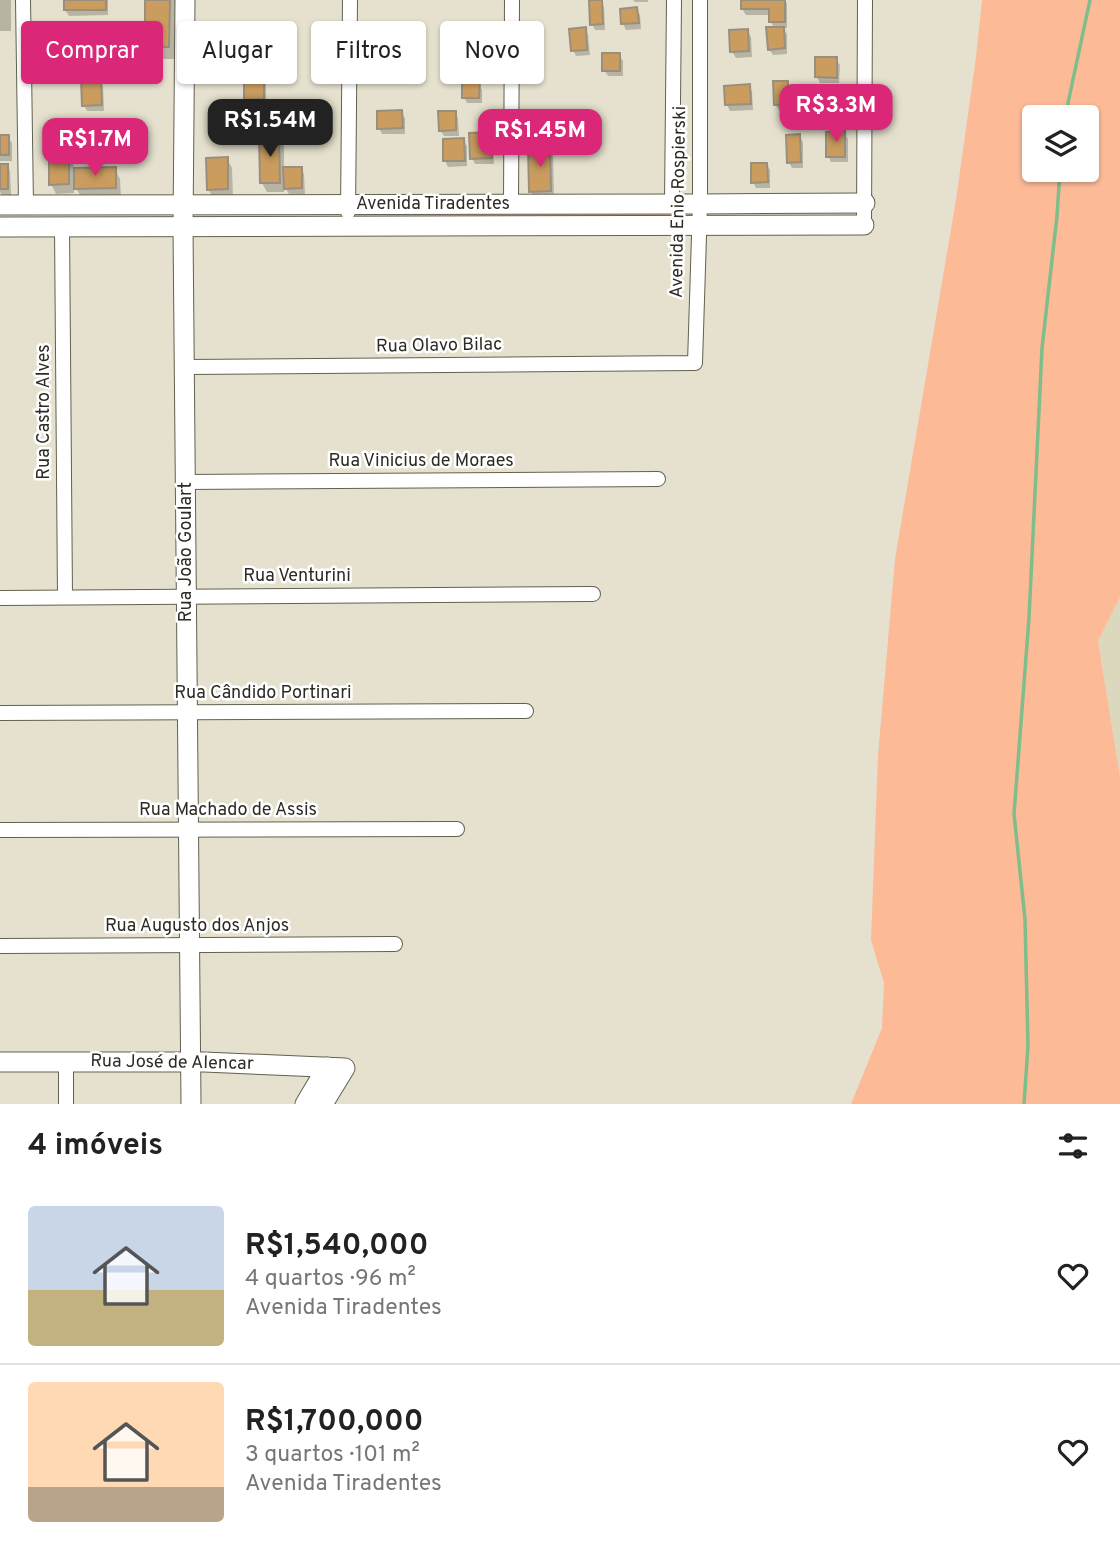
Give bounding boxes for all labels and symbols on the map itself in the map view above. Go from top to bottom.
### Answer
pin: R$3.3M [779,85,893,144]
pin: R$1.54M [205,100,335,159]
street label: Avenida Enio Rospierski [666,106,692,298]
pin: R$1.45M [475,110,605,169]
pin: R$1.7M [38,118,152,178]
street label: Avenida Tiradentes [356,193,510,216]
street label: Rua Olavo Bilac [376,333,502,359]
street label: Rua Castro Alves [33,344,56,480]
street label: Rua Vinicius de Moraes [328,450,514,473]
street label: Rua João Goulart [175,482,198,622]
street label: Rua Venturini [243,565,351,588]
street label: Rua Cândido Portinari [174,682,352,705]
street label: Rua Machado de Assis [139,799,317,822]
street label: Rua Augusto dos Anjos [105,915,289,938]
street label: Rua José de Alencar [90,1050,254,1076]

